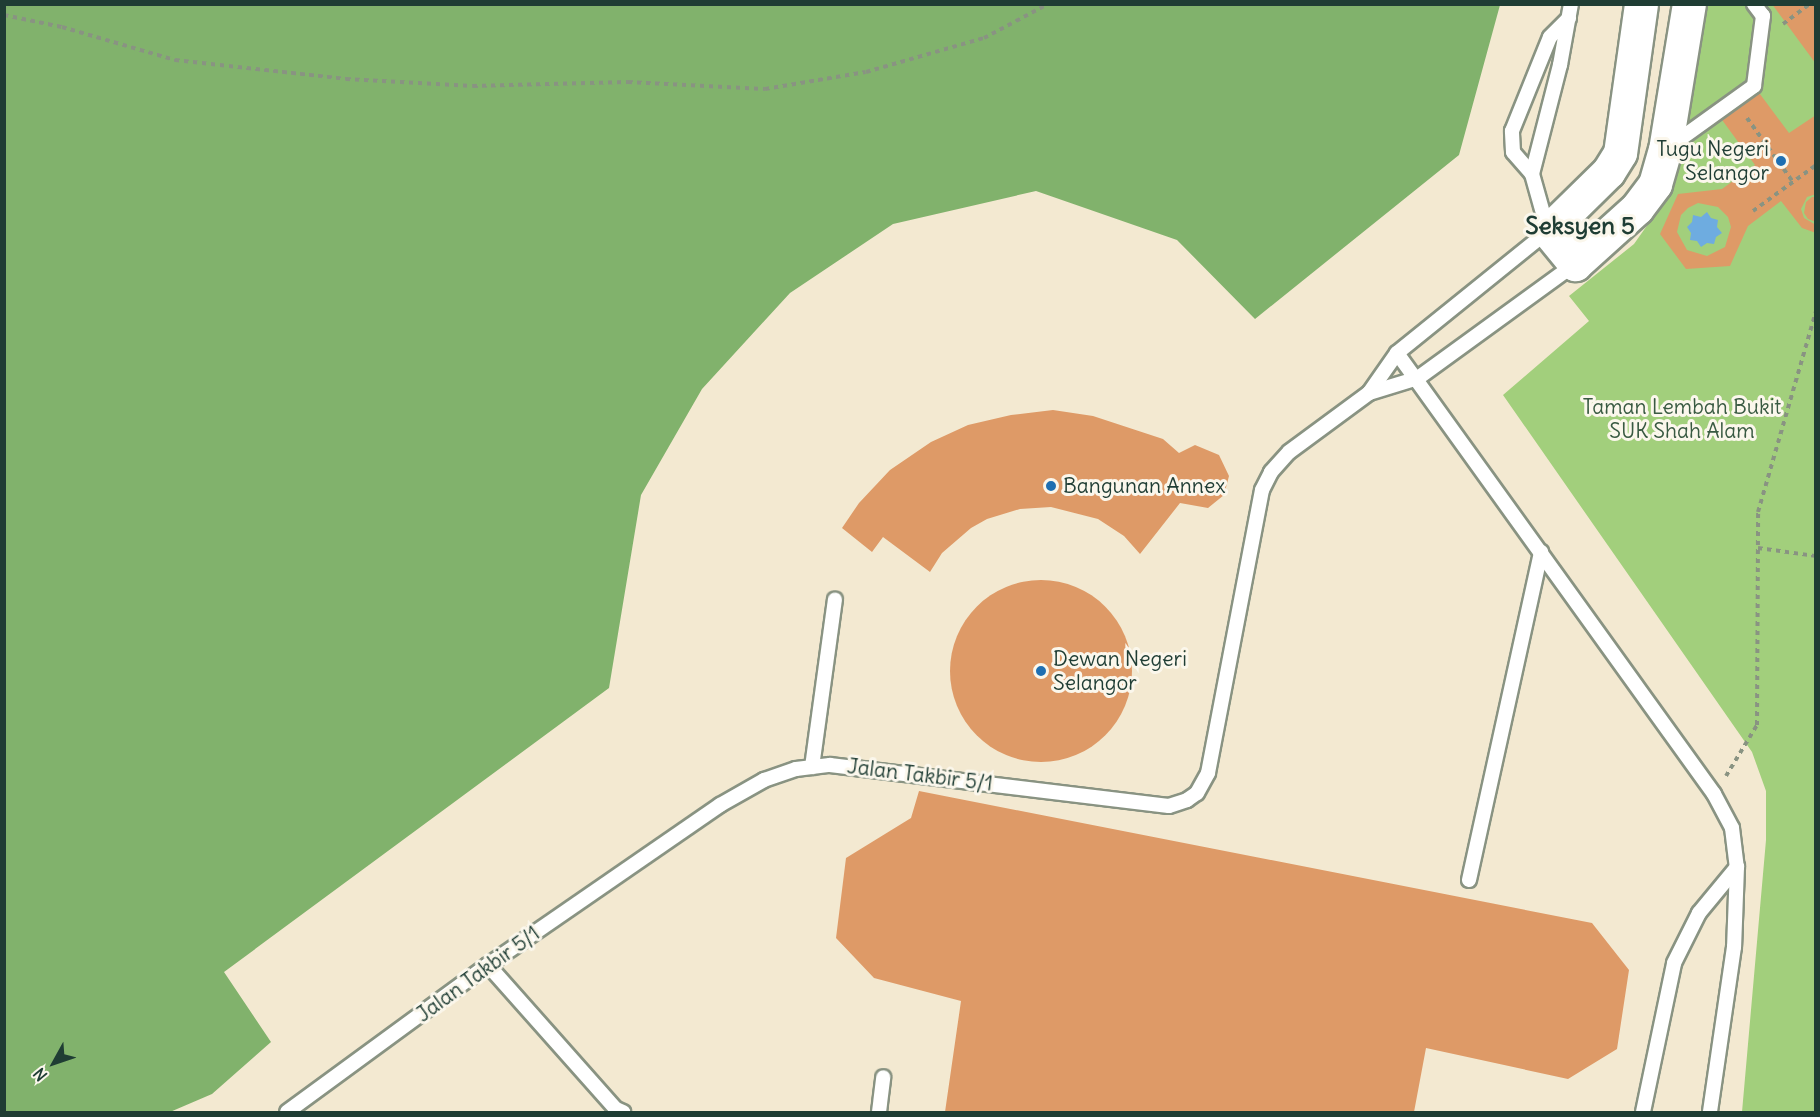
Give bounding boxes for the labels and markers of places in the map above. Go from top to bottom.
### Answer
place label: Tugu Negeri Selangor [1656,136,1769,186]
marker: Tugu Negeri Selangor [1774,154,1788,168]
place label: Bangunan Annex [1063,473,1226,499]
marker: Bangunan Annex [1044,479,1058,493]
place label: Dewan Negeri Selangor [1053,646,1187,696]
marker: Dewan Negeri Selangor [1034,664,1048,678]

